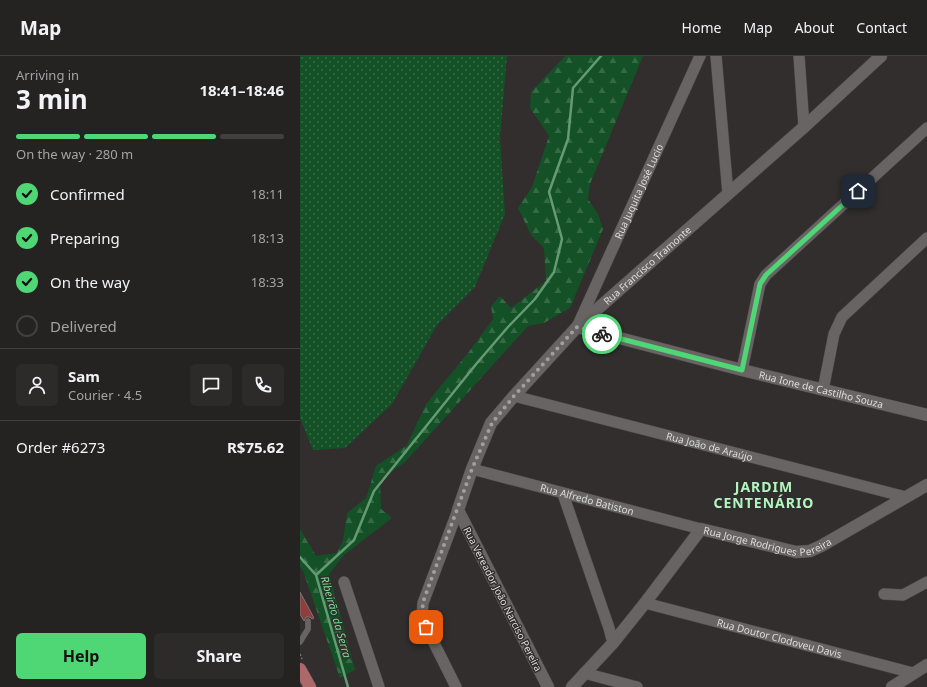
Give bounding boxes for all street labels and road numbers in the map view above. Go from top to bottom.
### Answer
street label: Rua Juquita José Lucio [611,141,666,241]
street label: Rua Francisco Tramonte [600,222,694,308]
street label: Rua Ione de Castilho Souza [758,367,885,411]
street label: Rua João de Araújo [665,429,754,464]
street label: Rua Alfredo Batiston [539,480,636,518]
street label: Rua Jorge Rodrigues Pereira [702,523,834,559]
street label: Rua Vereador João Narciso Pereira [460,524,546,674]
street label: Rua Doutor Clodoveu Davis [716,615,844,661]

